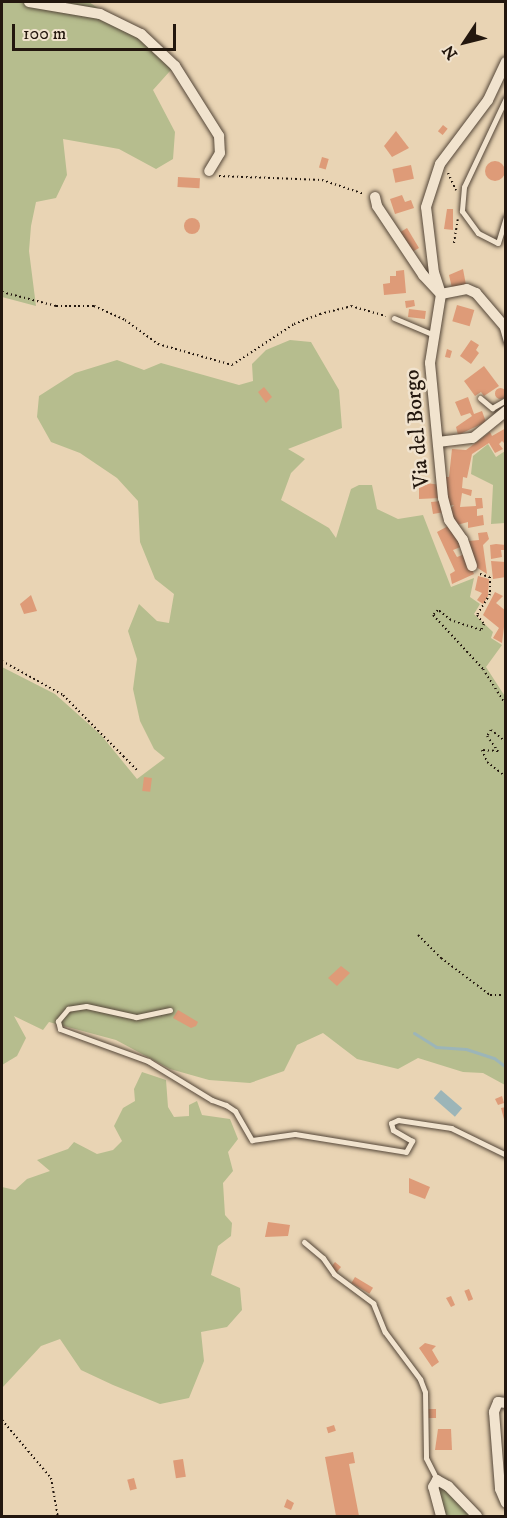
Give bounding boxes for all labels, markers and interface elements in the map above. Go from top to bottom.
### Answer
scale bar [15,12,178,50]
north arrow [435,12,495,72]
text: 100 m [23,23,66,45]
text: N [438,41,462,63]
street label: Via del Borgo [399,369,435,489]

